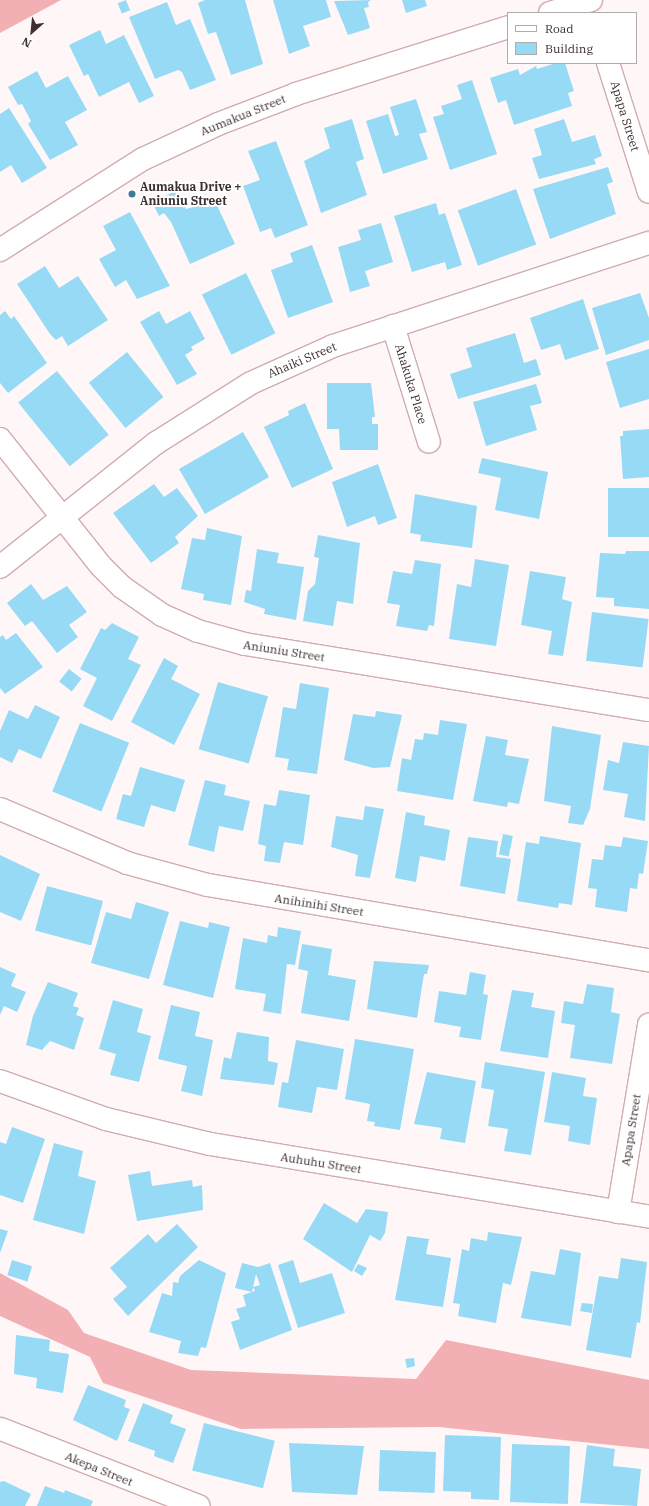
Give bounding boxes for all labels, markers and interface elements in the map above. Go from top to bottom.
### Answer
north arrow [12,12,52,52]
legend [507,12,637,64]
text: Road [545,21,574,36]
text: N [20,34,34,51]
text: Building [545,41,593,56]
street label: Apapa Street [607,79,643,153]
street label: Aumakua Street [198,91,288,139]
place label: Aumakua Drive + Aniuniu Street [140,180,242,208]
marker: Aumakua Drive + Aniuniu Street [127,189,137,199]
street label: Ahaiki Street [265,339,339,381]
street label: Ahakuka Place [392,342,430,426]
street label: Aniuniu Street [242,637,326,665]
street label: Anihinihi Street [273,891,365,919]
street label: Apapa Street [618,1093,644,1167]
street label: Auhuhu Street [280,1149,362,1177]
street label: Akepa Street [63,1449,135,1489]

